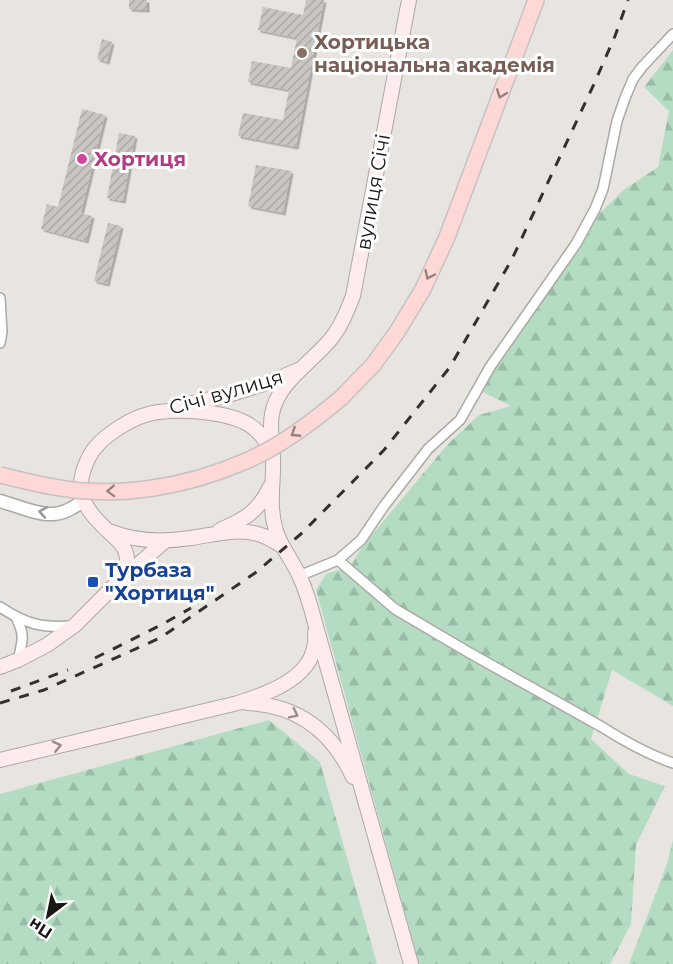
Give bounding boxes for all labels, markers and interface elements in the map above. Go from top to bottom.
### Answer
place label: Хортицька національна академія [314,30,555,77]
marker: Хортицька національна академія [295,46,309,60]
one-way arrow [496,88,508,99]
street label: вулиця Січі [351,132,395,252]
place label: Хортиця [94,147,186,171]
marker: Хортиця [75,152,89,166]
one-way arrow [425,269,437,280]
street label: Січі вулиця [166,364,286,420]
one-way arrow [290,426,301,437]
one-way arrow [107,485,116,497]
one-way arrow [38,506,48,519]
place label: Турбаза "Хортиця" [105,558,214,605]
marker: Турбаза "Хортиця" [86,575,100,589]
one-way arrow [288,706,299,718]
one-way arrow [52,741,62,754]
north arrow [18,886,78,946]
text: Пн [25,914,56,943]

